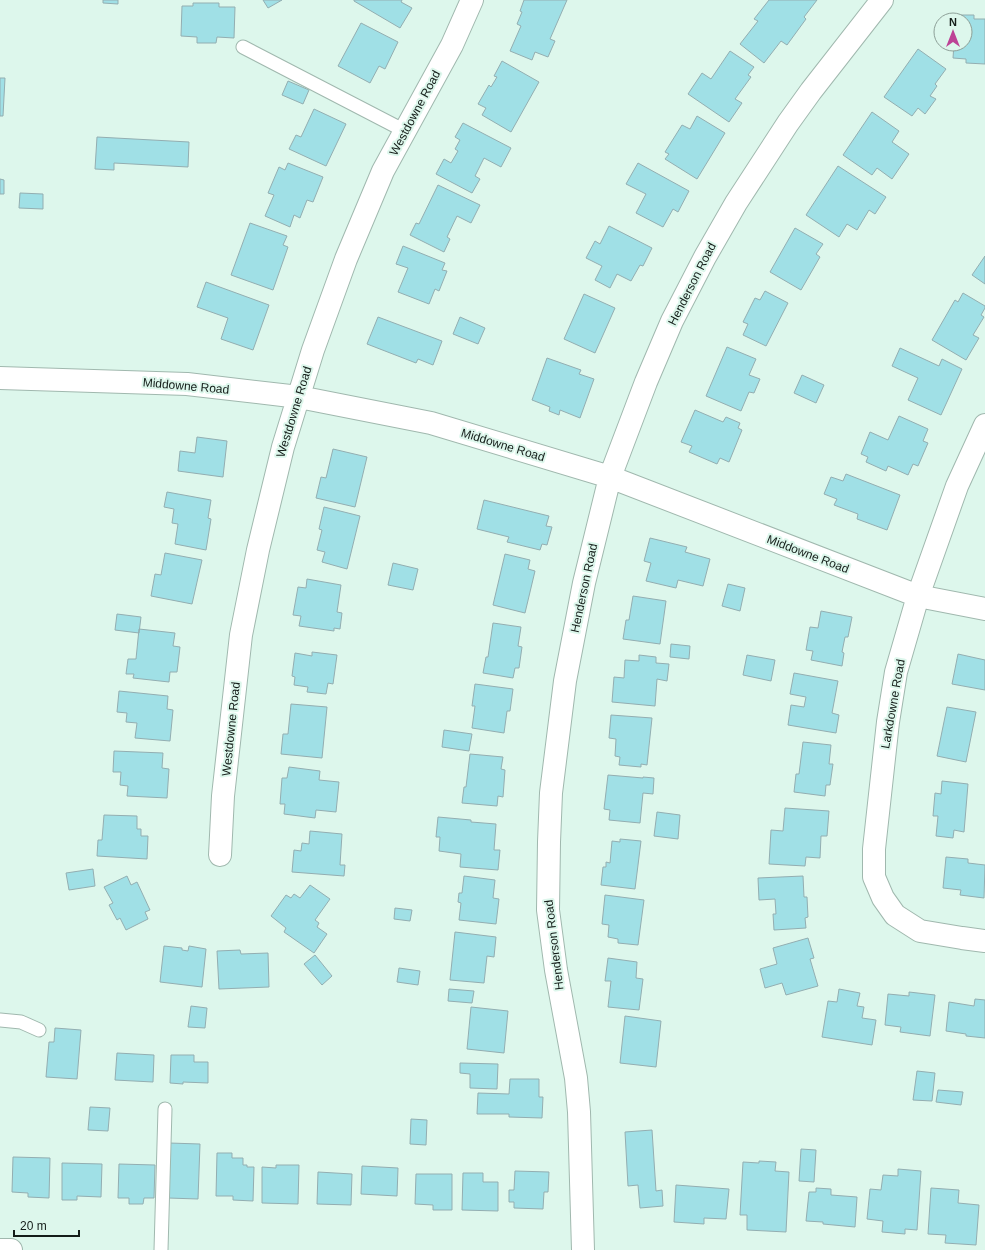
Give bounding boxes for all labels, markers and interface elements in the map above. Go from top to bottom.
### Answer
north arrow [933,12,973,52]
text: N [949,16,957,28]
street label: Westdowne Road [387,68,443,158]
street label: Henderson Road [665,240,719,328]
street label: Westdowne Road [273,365,315,459]
street label: Middowne Road [142,375,230,397]
street label: Middowne Road [459,426,547,464]
street label: Middowne Road [765,532,851,576]
street label: Henderson Road [568,542,600,634]
street label: Larkdowne Road [878,658,908,750]
street label: Westdowne Road [219,681,243,777]
street label: Henderson Road [542,899,566,991]
scale bar [14,1212,79,1238]
text: 20 m [20,1219,47,1233]

